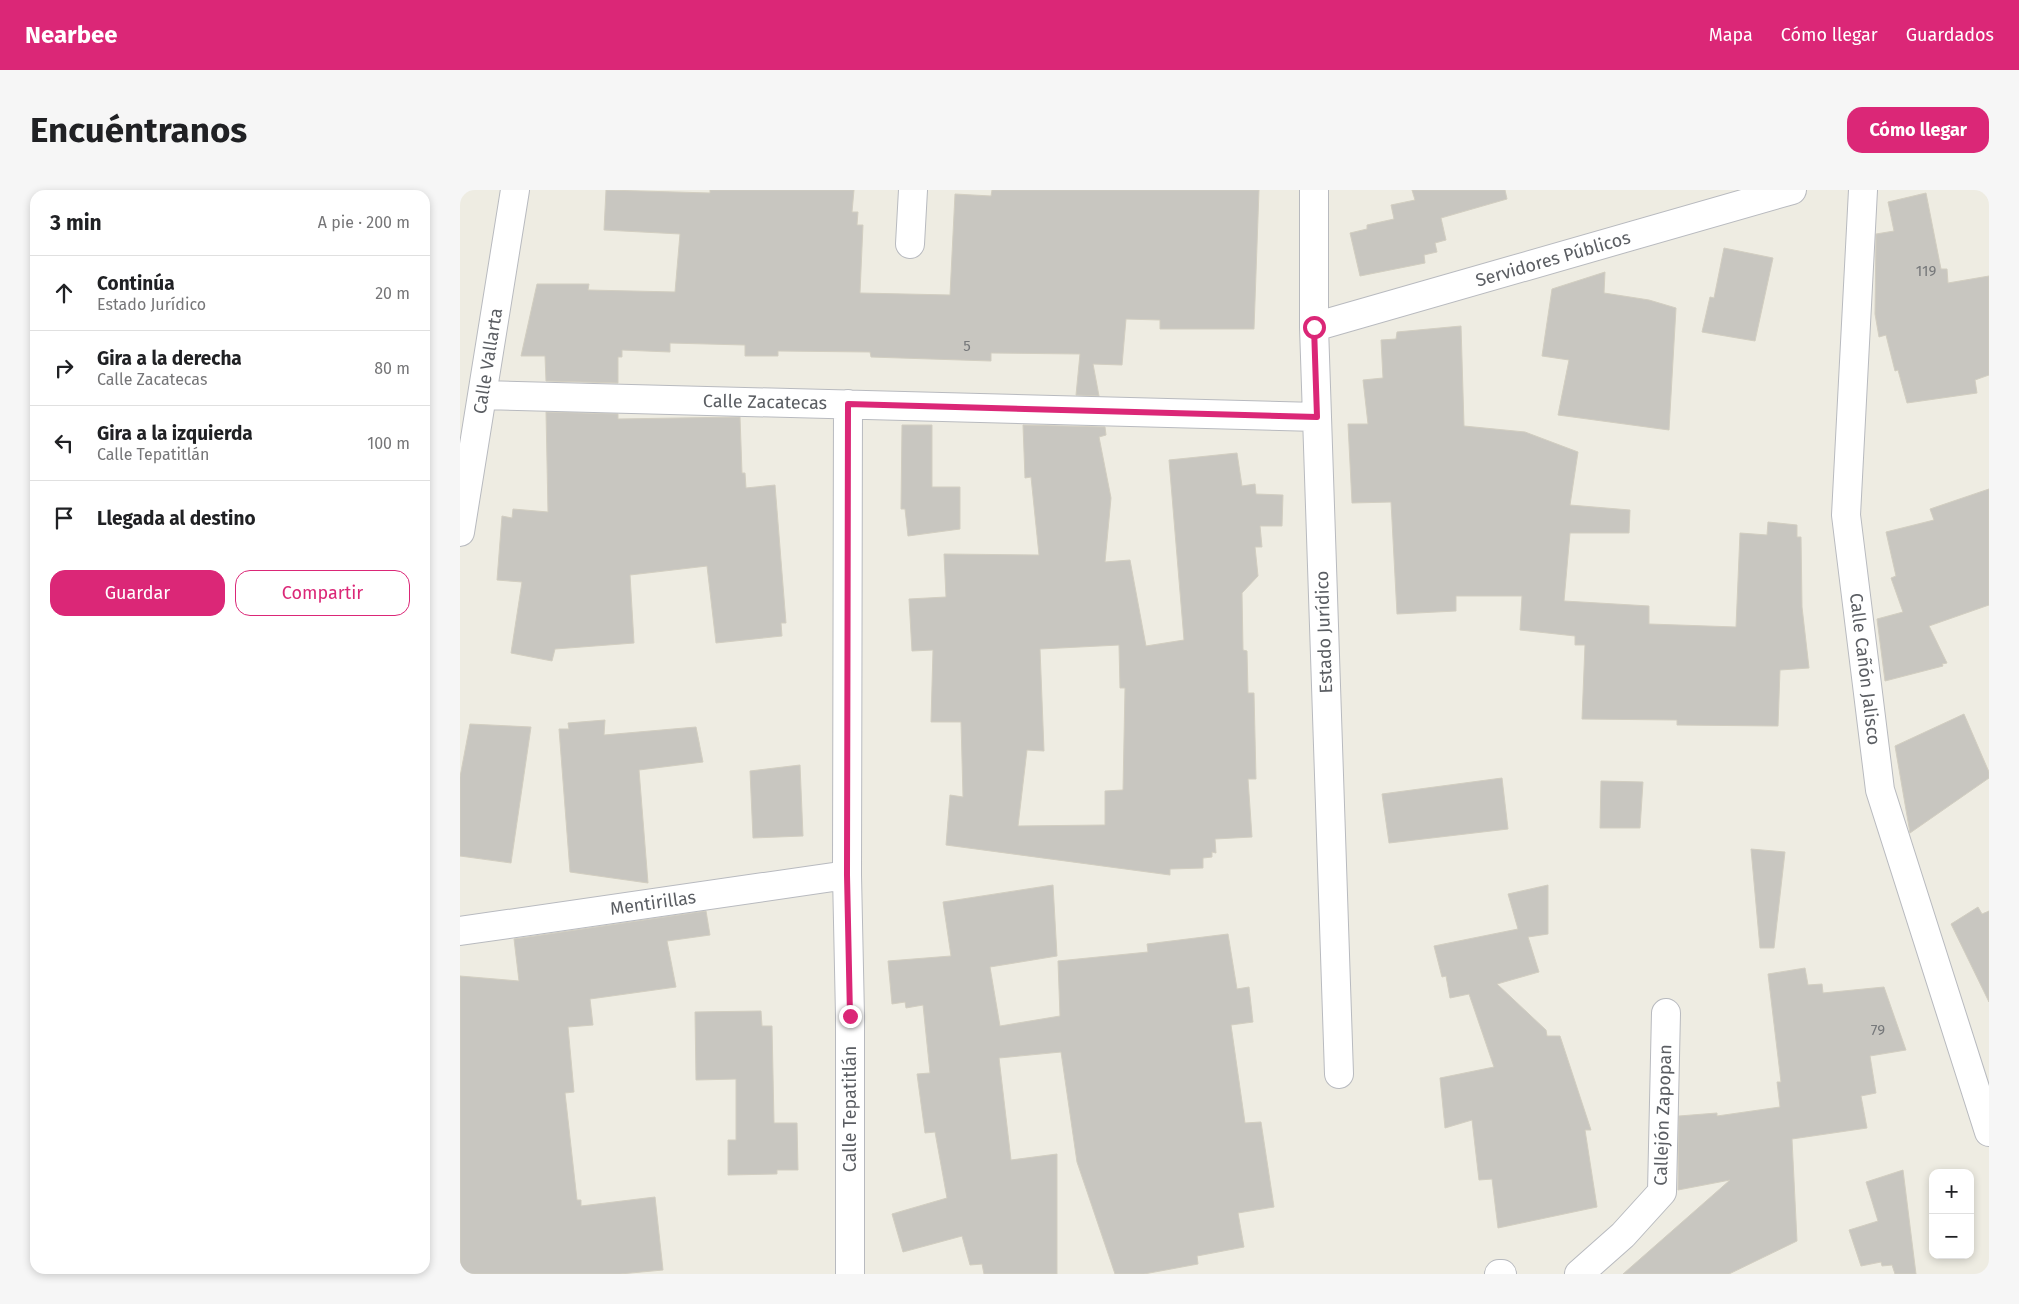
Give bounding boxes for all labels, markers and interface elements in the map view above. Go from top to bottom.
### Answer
text: Nearbee [25,21,118,49]
text: Mapa [1709,24,1753,46]
text: Cómo llegar [1781,24,1878,46]
text: Guardados [1906,24,1994,46]
button: Cómo llegar [1847,107,1989,153]
text: Encuéntranos [30,109,247,151]
text: 3 min [50,210,102,236]
text: A pie · 200 m [318,213,410,232]
street label: Servidores Públicos [1473,226,1633,292]
house number: 119 [1916,262,1936,280]
text: Continúa [97,272,175,295]
icon: ahead [50,279,78,307]
text: 20 m [375,284,410,303]
text: Estado Jurídico [97,295,206,314]
street label: Calle Vallarta [469,307,507,415]
route start [1303,316,1326,339]
house number: 5 [963,337,971,355]
text: Gira a la derecha [97,347,242,370]
icon: right [50,354,78,382]
text: 80 m [374,359,410,378]
text: Calle Zacatecas [97,370,207,389]
street label: Calle Zacatecas [703,390,827,414]
text: Gira a la izquierda [97,422,253,445]
icon: left [50,429,78,457]
text: 100 m [367,434,410,453]
text: Calle Tepatitlán [97,445,209,464]
icon: arrive [50,504,78,532]
text: Llegada al destino [97,507,256,530]
button: Guardar [50,570,225,616]
button: Compartir [235,570,410,616]
street label: Estado Jurídico [1311,570,1337,694]
street label: Calle Cañón Jalisco [1845,592,1885,746]
street label: Mentirillas [609,886,697,920]
route end [839,1005,862,1028]
house number: 79 [1871,1021,1885,1039]
street label: Callejón Zapopan [1650,1044,1676,1186]
street label: Calle Tepatitlán [839,1046,861,1172]
map controls [1929,1169,1974,1259]
button: + [1929,1169,1974,1214]
button: − [1929,1214,1974,1259]

